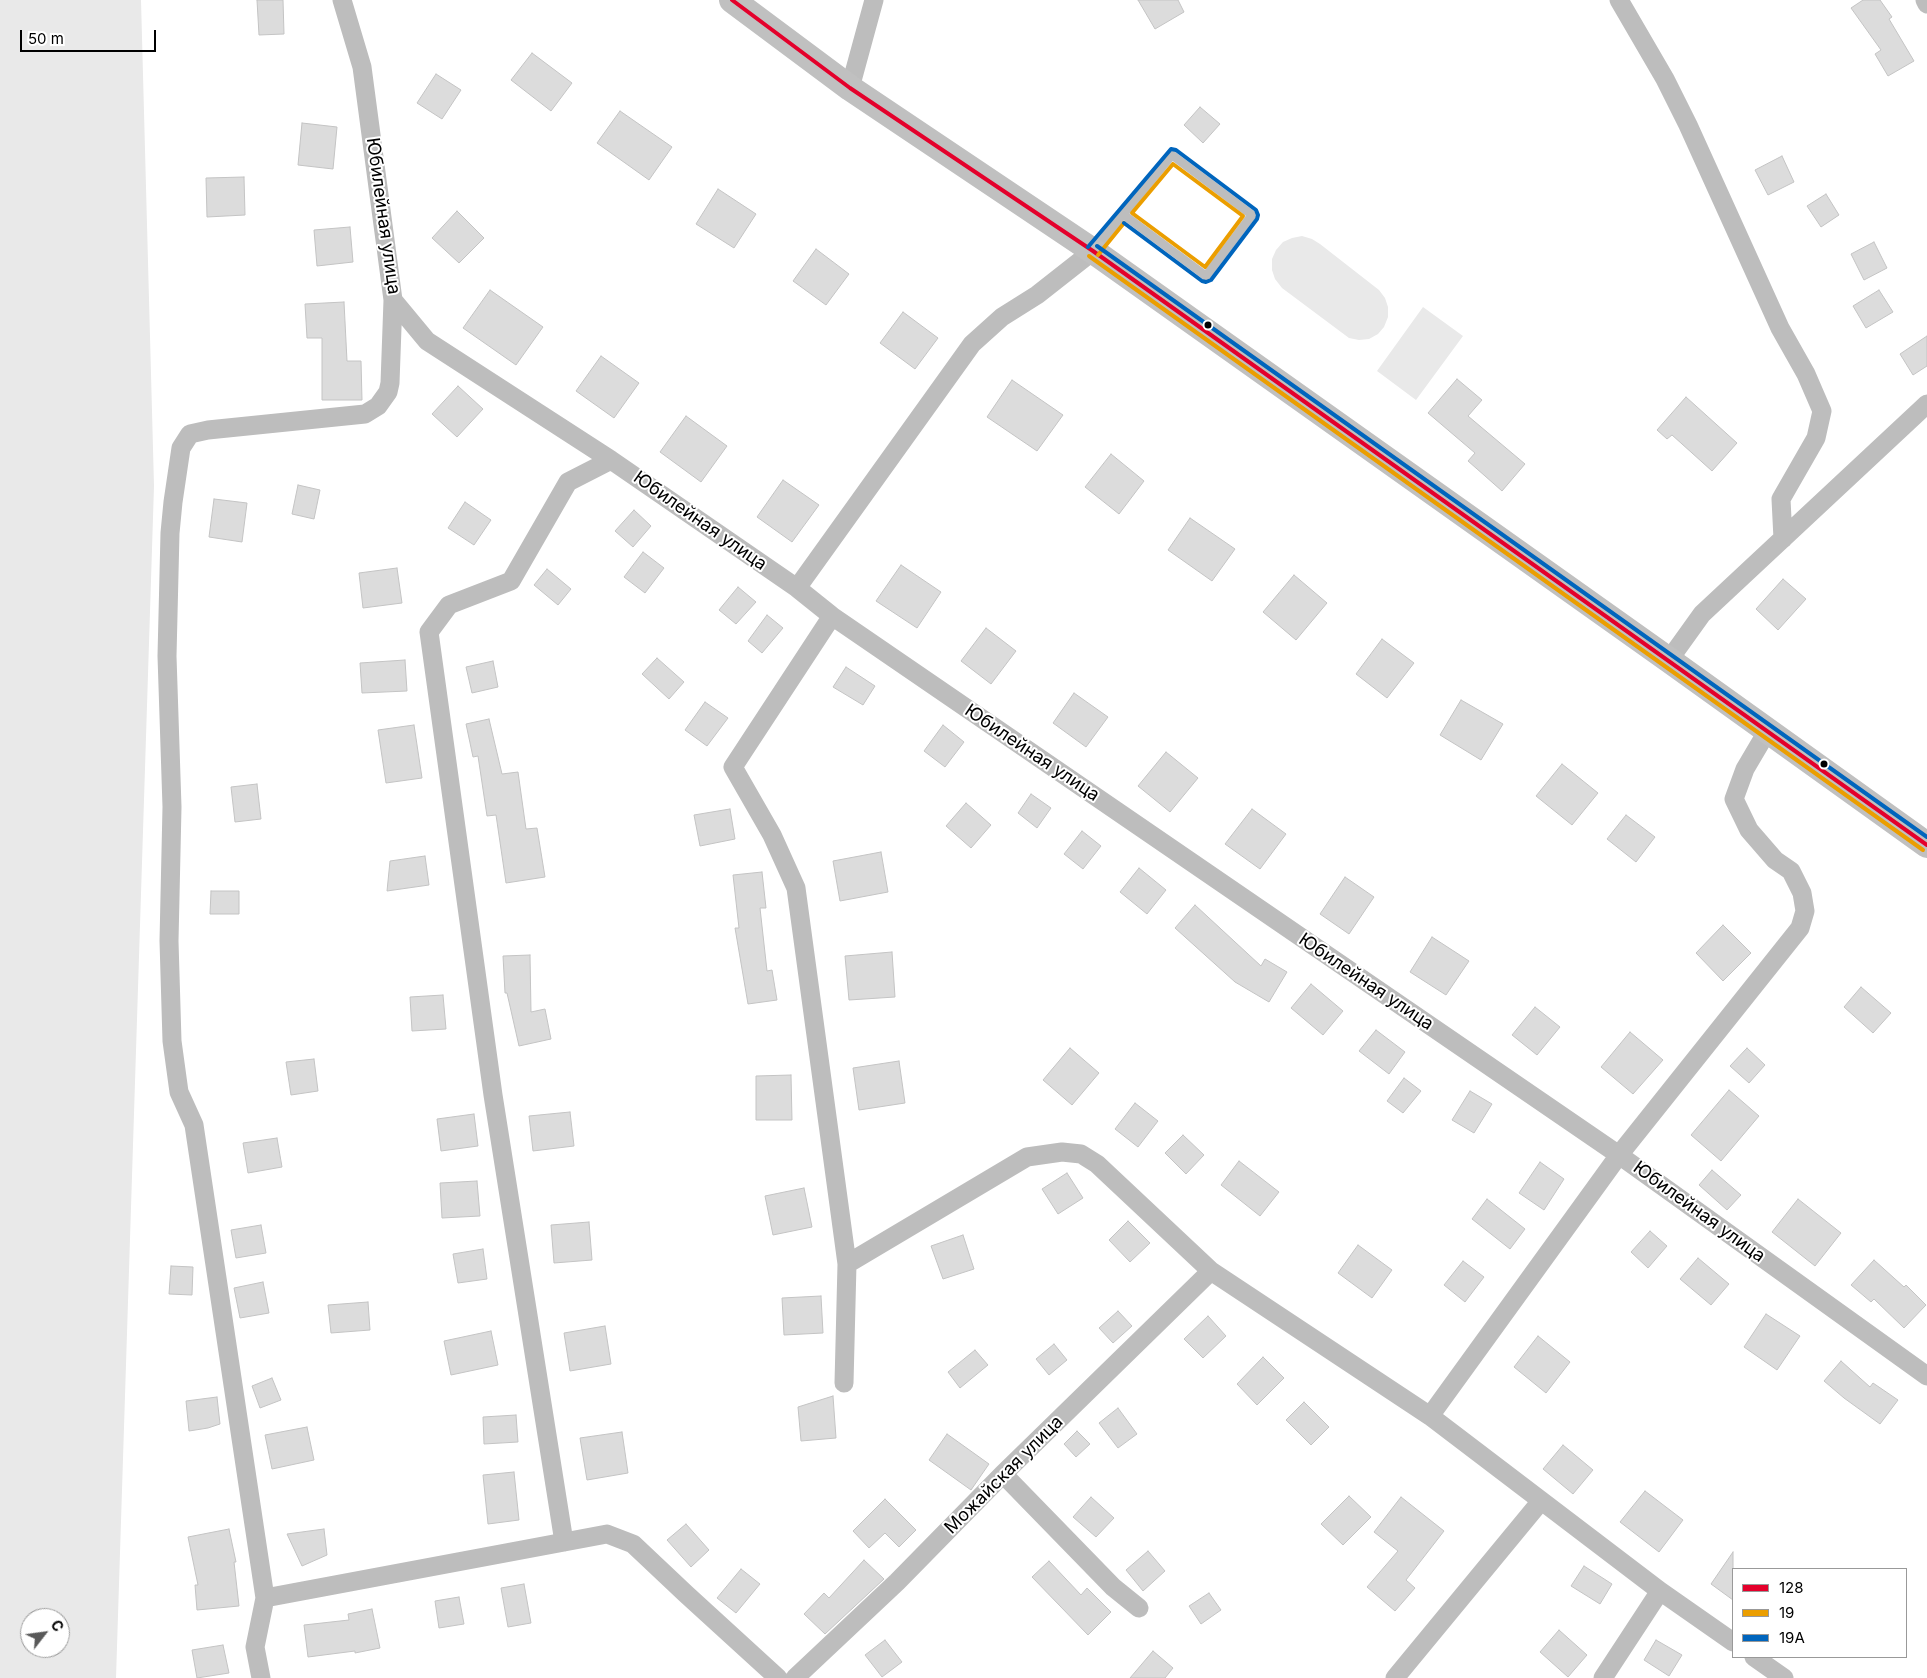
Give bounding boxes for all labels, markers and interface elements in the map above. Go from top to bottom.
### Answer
scale bar [22,20,159,52]
text: 50 m [28,29,64,48]
street label: Юбилейная улица [361,136,405,296]
unlabelled marker [1203,320,1213,330]
street label: Юбилейная улица [629,467,771,575]
street label: Юбилейная улица [960,700,1104,806]
unlabelled marker [1819,759,1829,769]
street label: Юбилейная улица [1294,929,1438,1035]
street label: Юбилейная улица [1629,1157,1769,1267]
street label: Можайская улица [940,1411,1068,1539]
legend [1732,1568,1907,1658]
text: 128 [1779,1578,1804,1597]
text: 19 [1779,1603,1794,1622]
north arrow [20,1608,70,1658]
text: С [48,1617,68,1634]
text: 19А [1779,1628,1805,1647]

